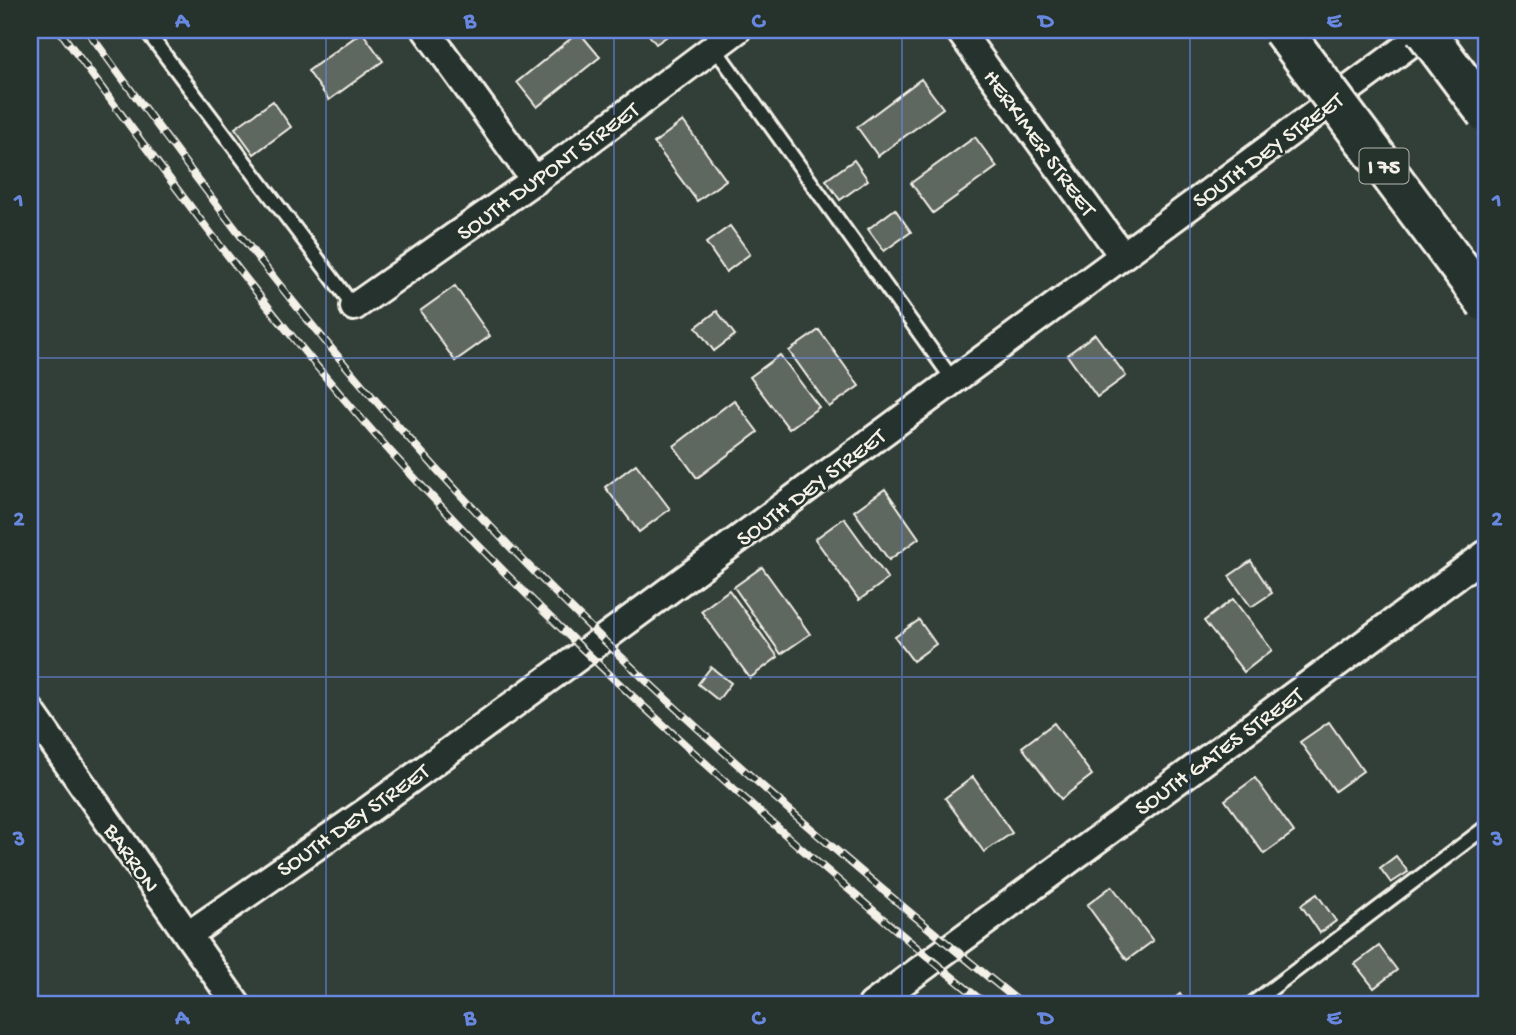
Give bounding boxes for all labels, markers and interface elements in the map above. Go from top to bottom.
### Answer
text: A [174,9,190,36]
text: B [463,9,477,36]
text: C [752,9,767,36]
text: D [1037,9,1055,36]
text: E [1327,9,1343,36]
street label: HERKIMER STREET [976,66,1101,224]
street label: SOUTH DEY STREET [1188,87,1351,216]
street label: SOUTH DUPONT STREET [453,97,646,248]
road number: I 75 [1360,148,1408,184]
text: 1 [13,188,24,215]
text: 1 [1491,188,1502,215]
street label: SOUTH DEY STREET [732,423,893,554]
text: 2 [13,507,25,534]
text: 2 [1491,507,1503,534]
street label: SOUTH GATES STREET [1131,682,1310,823]
street label: SOUTH DEY STREET [273,759,436,884]
street label: BARRON [96,818,164,899]
text: 3 [12,827,25,854]
text: 3 [1490,827,1503,854]
text: A [174,1006,190,1033]
text: B [463,1006,477,1033]
text: C [752,1006,767,1033]
text: D [1037,1006,1055,1033]
text: E [1327,1006,1343,1033]

